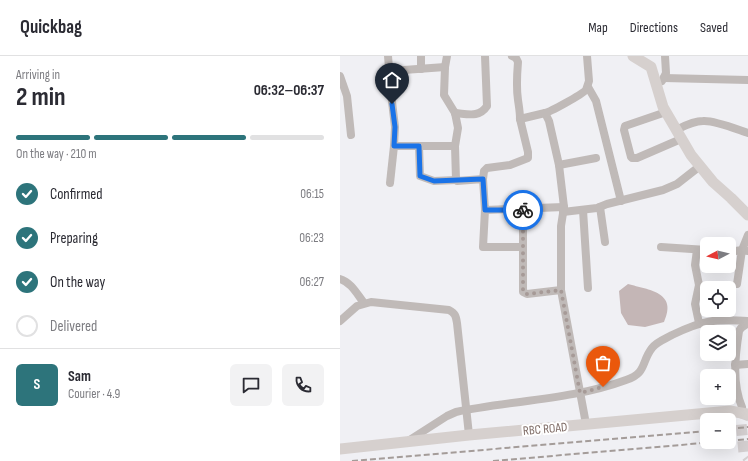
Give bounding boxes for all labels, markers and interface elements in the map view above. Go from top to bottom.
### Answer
text: Quickbag [20,16,82,39]
text: Map [588,19,608,36]
text: Directions [630,19,678,36]
text: Saved [700,19,728,36]
pin [375,63,409,104]
text: Arriving in [16,67,60,83]
icon: home [381,69,403,91]
text: 06:32–06:37 [254,81,324,100]
text: 2 min [16,82,66,113]
text: On the way · 210 m [16,146,97,162]
icon: check [16,183,38,205]
text: Confirmed [50,185,103,204]
text: 06:15 [300,186,324,202]
courier [503,190,543,230]
icon: bike [512,199,534,221]
icon: check [16,227,38,249]
text: Preparing [50,229,98,248]
text: 06:23 [299,230,324,246]
north arrow [700,237,736,273]
map controls [700,237,736,449]
icon: check [16,271,38,293]
text: On the way [50,273,105,292]
text: 06:27 [299,274,324,290]
button: locate [700,281,736,317]
text: Delivered [50,317,97,336]
button: layers [700,325,736,361]
pin [586,346,620,387]
icon: bag [592,352,614,374]
button: chat [230,364,272,406]
button: phone [282,364,324,406]
text: Sam [68,367,91,386]
button: + [700,369,736,405]
text: S [34,375,40,394]
text: Courier · 4.9 [68,386,120,402]
button: − [700,413,736,449]
street label: RBC ROAD [522,419,568,439]

